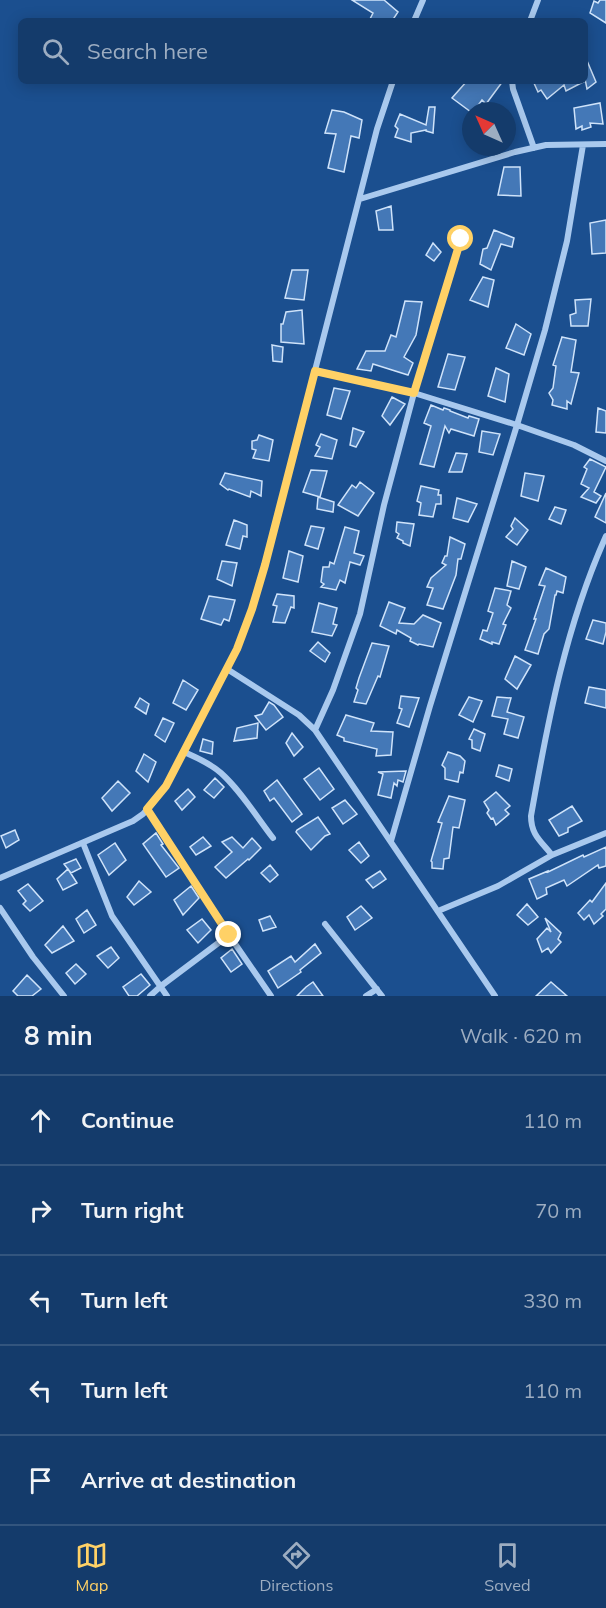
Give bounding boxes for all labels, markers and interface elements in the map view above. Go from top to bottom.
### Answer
search box [18,18,588,84]
icon: search [39,35,72,68]
text: Search here [87,37,208,65]
north arrow [462,102,516,156]
route start [447,225,473,251]
route end [215,921,241,947]
text: 8 min [24,1019,93,1052]
text: Walk · 620 m [460,1023,582,1048]
icon: ahead [24,1104,57,1137]
text: Continue [81,1106,174,1134]
text: 110 m [523,1108,582,1133]
icon: right [24,1194,57,1227]
text: Turn right [81,1196,184,1224]
text: 70 m [535,1198,582,1223]
icon: left [24,1284,57,1317]
text: Turn left [81,1286,168,1314]
text: 330 m [523,1288,582,1313]
icon: left [24,1374,57,1407]
text: Turn left [81,1376,168,1404]
text: 110 m [523,1378,582,1403]
icon: arrive [24,1464,57,1497]
text: Arrive at destination [81,1466,296,1494]
tab: Map [75,1539,108,1595]
tab: Directions [259,1539,333,1595]
tab: Saved [484,1539,531,1595]

